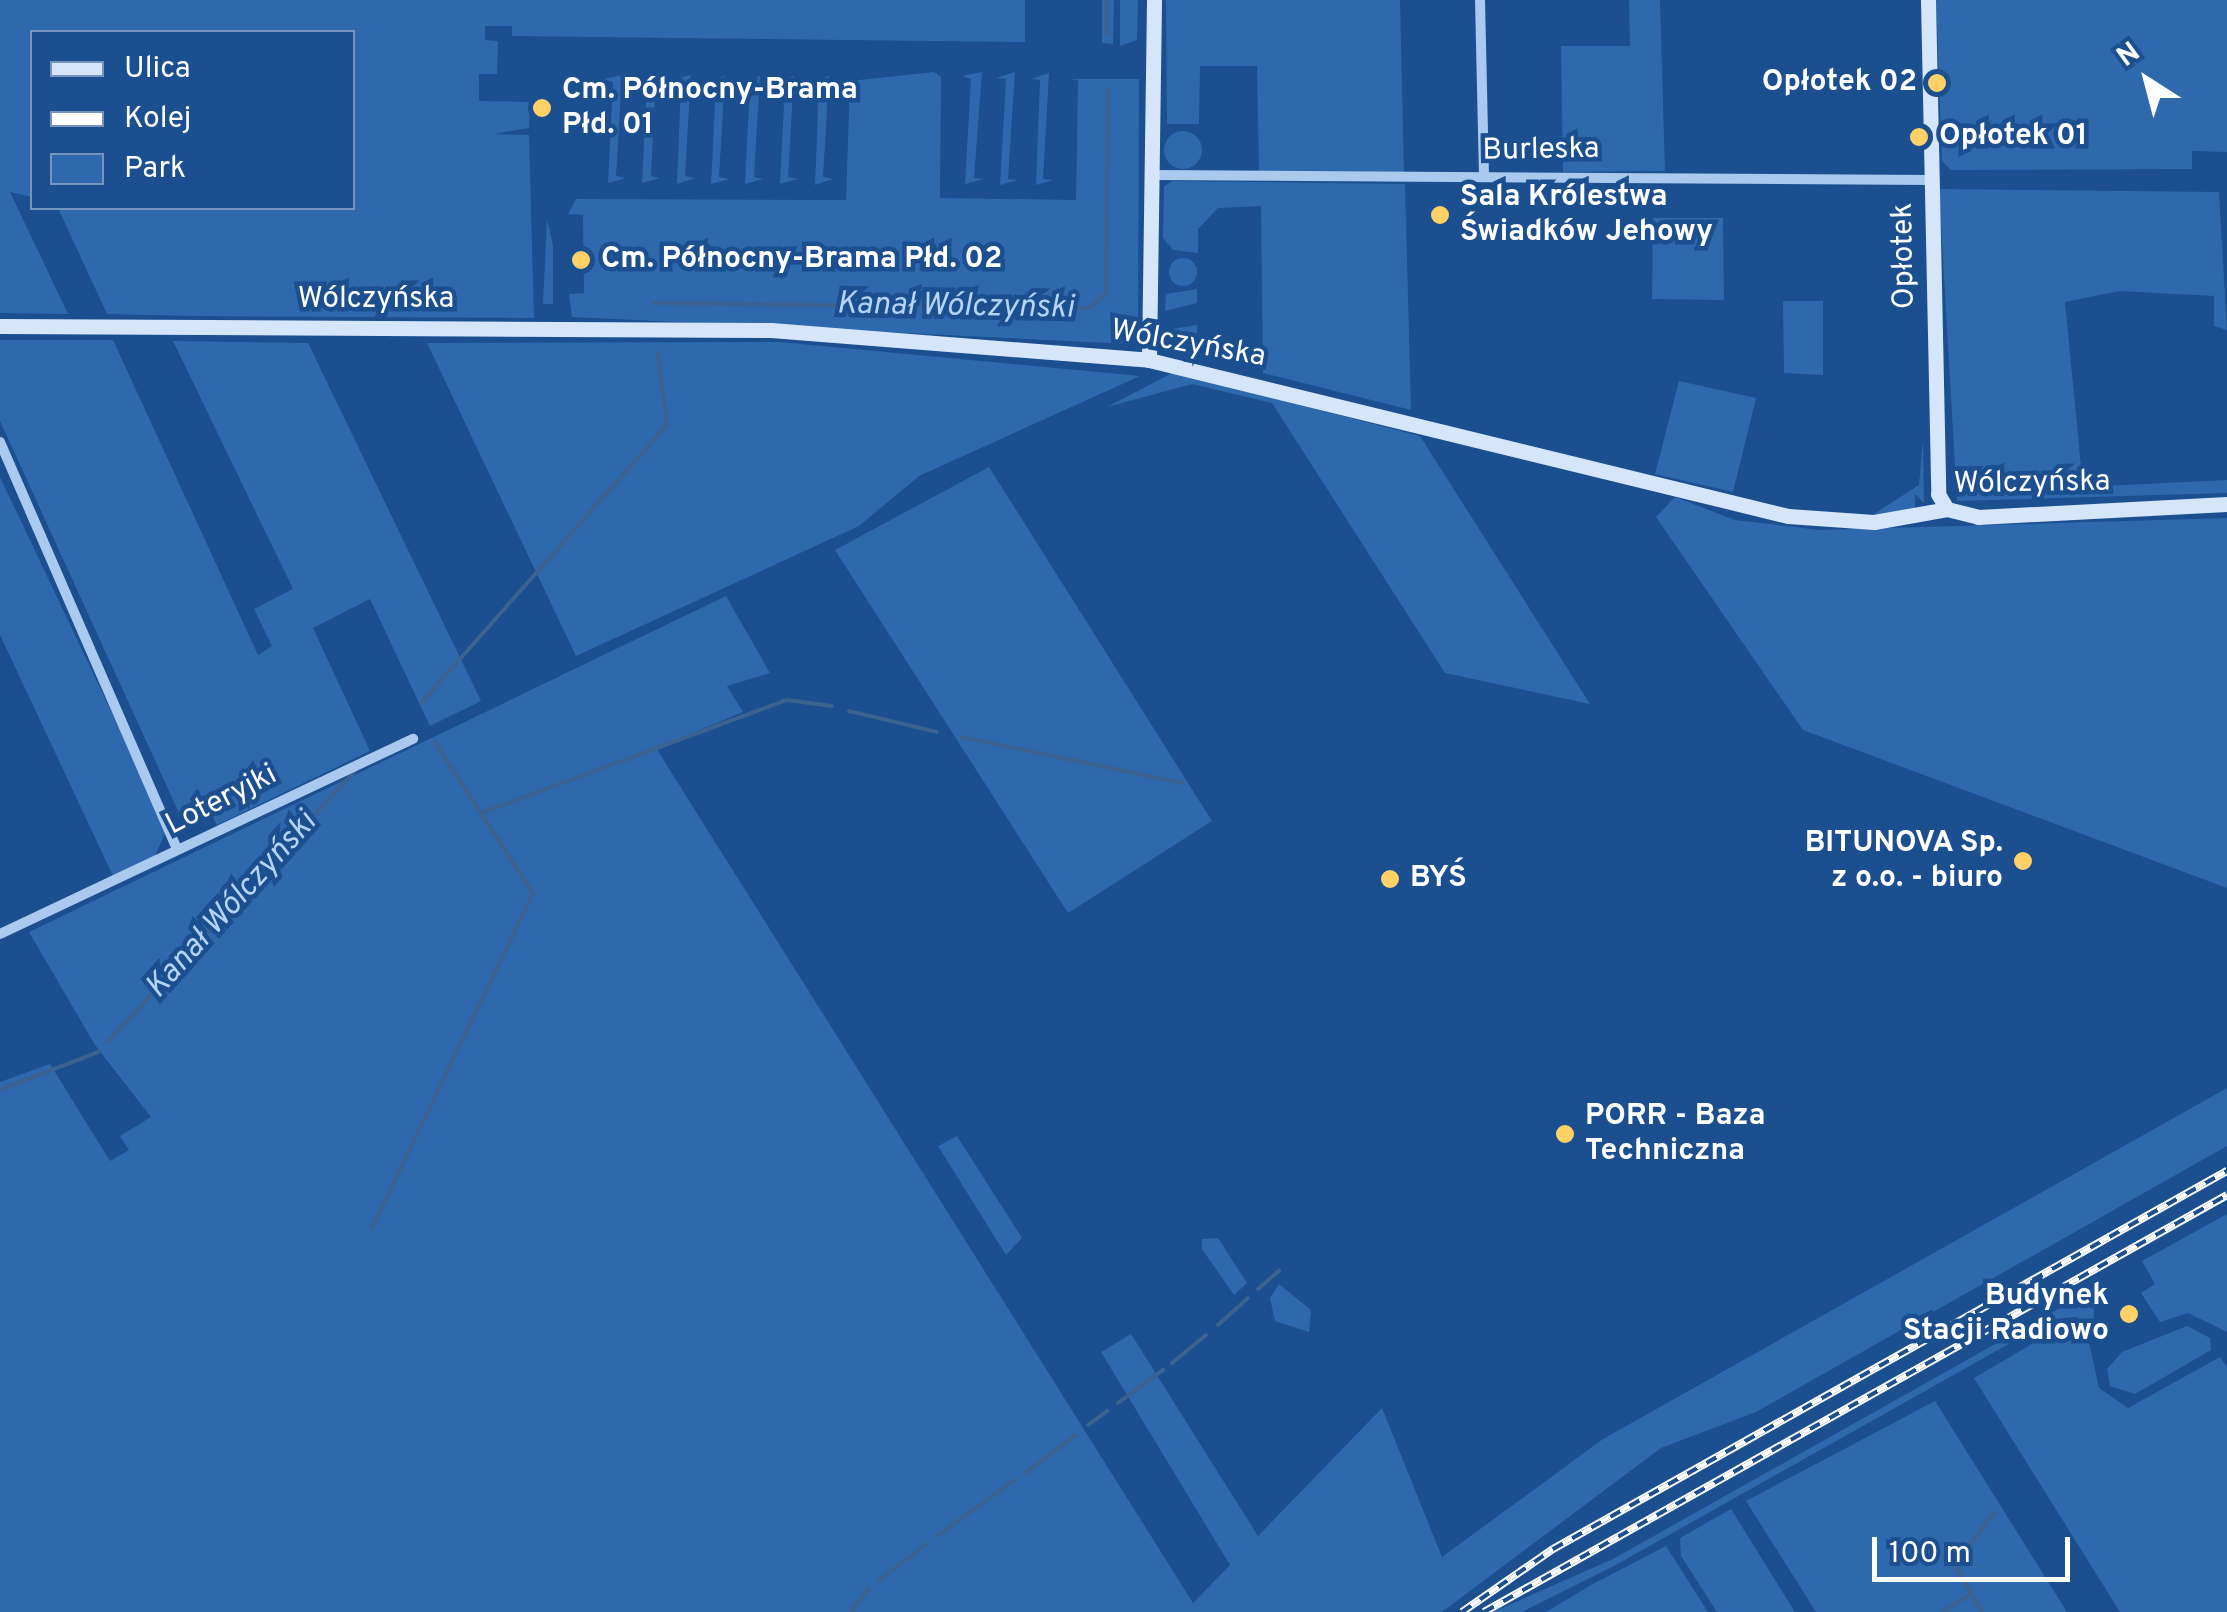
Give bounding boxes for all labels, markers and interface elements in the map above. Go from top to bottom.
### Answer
legend [30,30,355,210]
north arrow [2097,30,2197,130]
text: N [2111,35,2148,76]
text: Ulica [124,51,191,88]
place label: Opłotek 02 [1762,65,1917,101]
marker: Opłotek 02 [1926,72,1948,94]
place label: Cm. Północny-Brama Płd. 01 [562,73,858,144]
marker: Cm. Północny-Brama Płd. 01 [531,97,553,119]
text: Kolej [124,101,191,138]
place label: Opłotek 01 [1939,119,2088,155]
marker: Opłotek 01 [1908,126,1930,148]
street label: Burleska [1482,132,1600,170]
text: Park [124,151,186,188]
place label: Sala Królestwa Świadków Jehowy [1460,180,1713,250]
street label: Opłotek [1886,202,1924,310]
marker: Sala Królestwa Świadków Jehowy [1429,204,1451,226]
place label: Cm. Północny-Brama Płd. 02 [601,242,1002,278]
marker: Cm. Północny-Brama Płd. 02 [570,249,592,271]
street label: Wólczyńska [298,282,454,318]
water label: Kanał Wólczyński [836,286,1074,328]
street label: Wólczyńska [1108,314,1268,376]
street label: Wólczyńska [1953,465,2111,503]
street label: Loteryjki [161,758,283,844]
water label: Kanał Wólczyński [138,805,326,1007]
place label: BITUNOVA Sp. z o.o. - biuro [1804,826,2003,896]
marker: BITUNOVA Sp. z o.o. - biuro [2012,850,2034,872]
place label: BYŚ [1410,861,1467,897]
marker: BYŚ [1379,868,1401,890]
place label: PORR - Baza Techniczna [1585,1099,1765,1170]
marker: PORR - Baza Techniczna [1554,1123,1576,1145]
place label: Budynek Stacji Radiowo [1903,1279,2109,1350]
marker: Budynek Stacji Radiowo [2118,1303,2140,1325]
scale bar [1877,1517,2074,1579]
text: 100 m [1889,1536,1971,1573]

